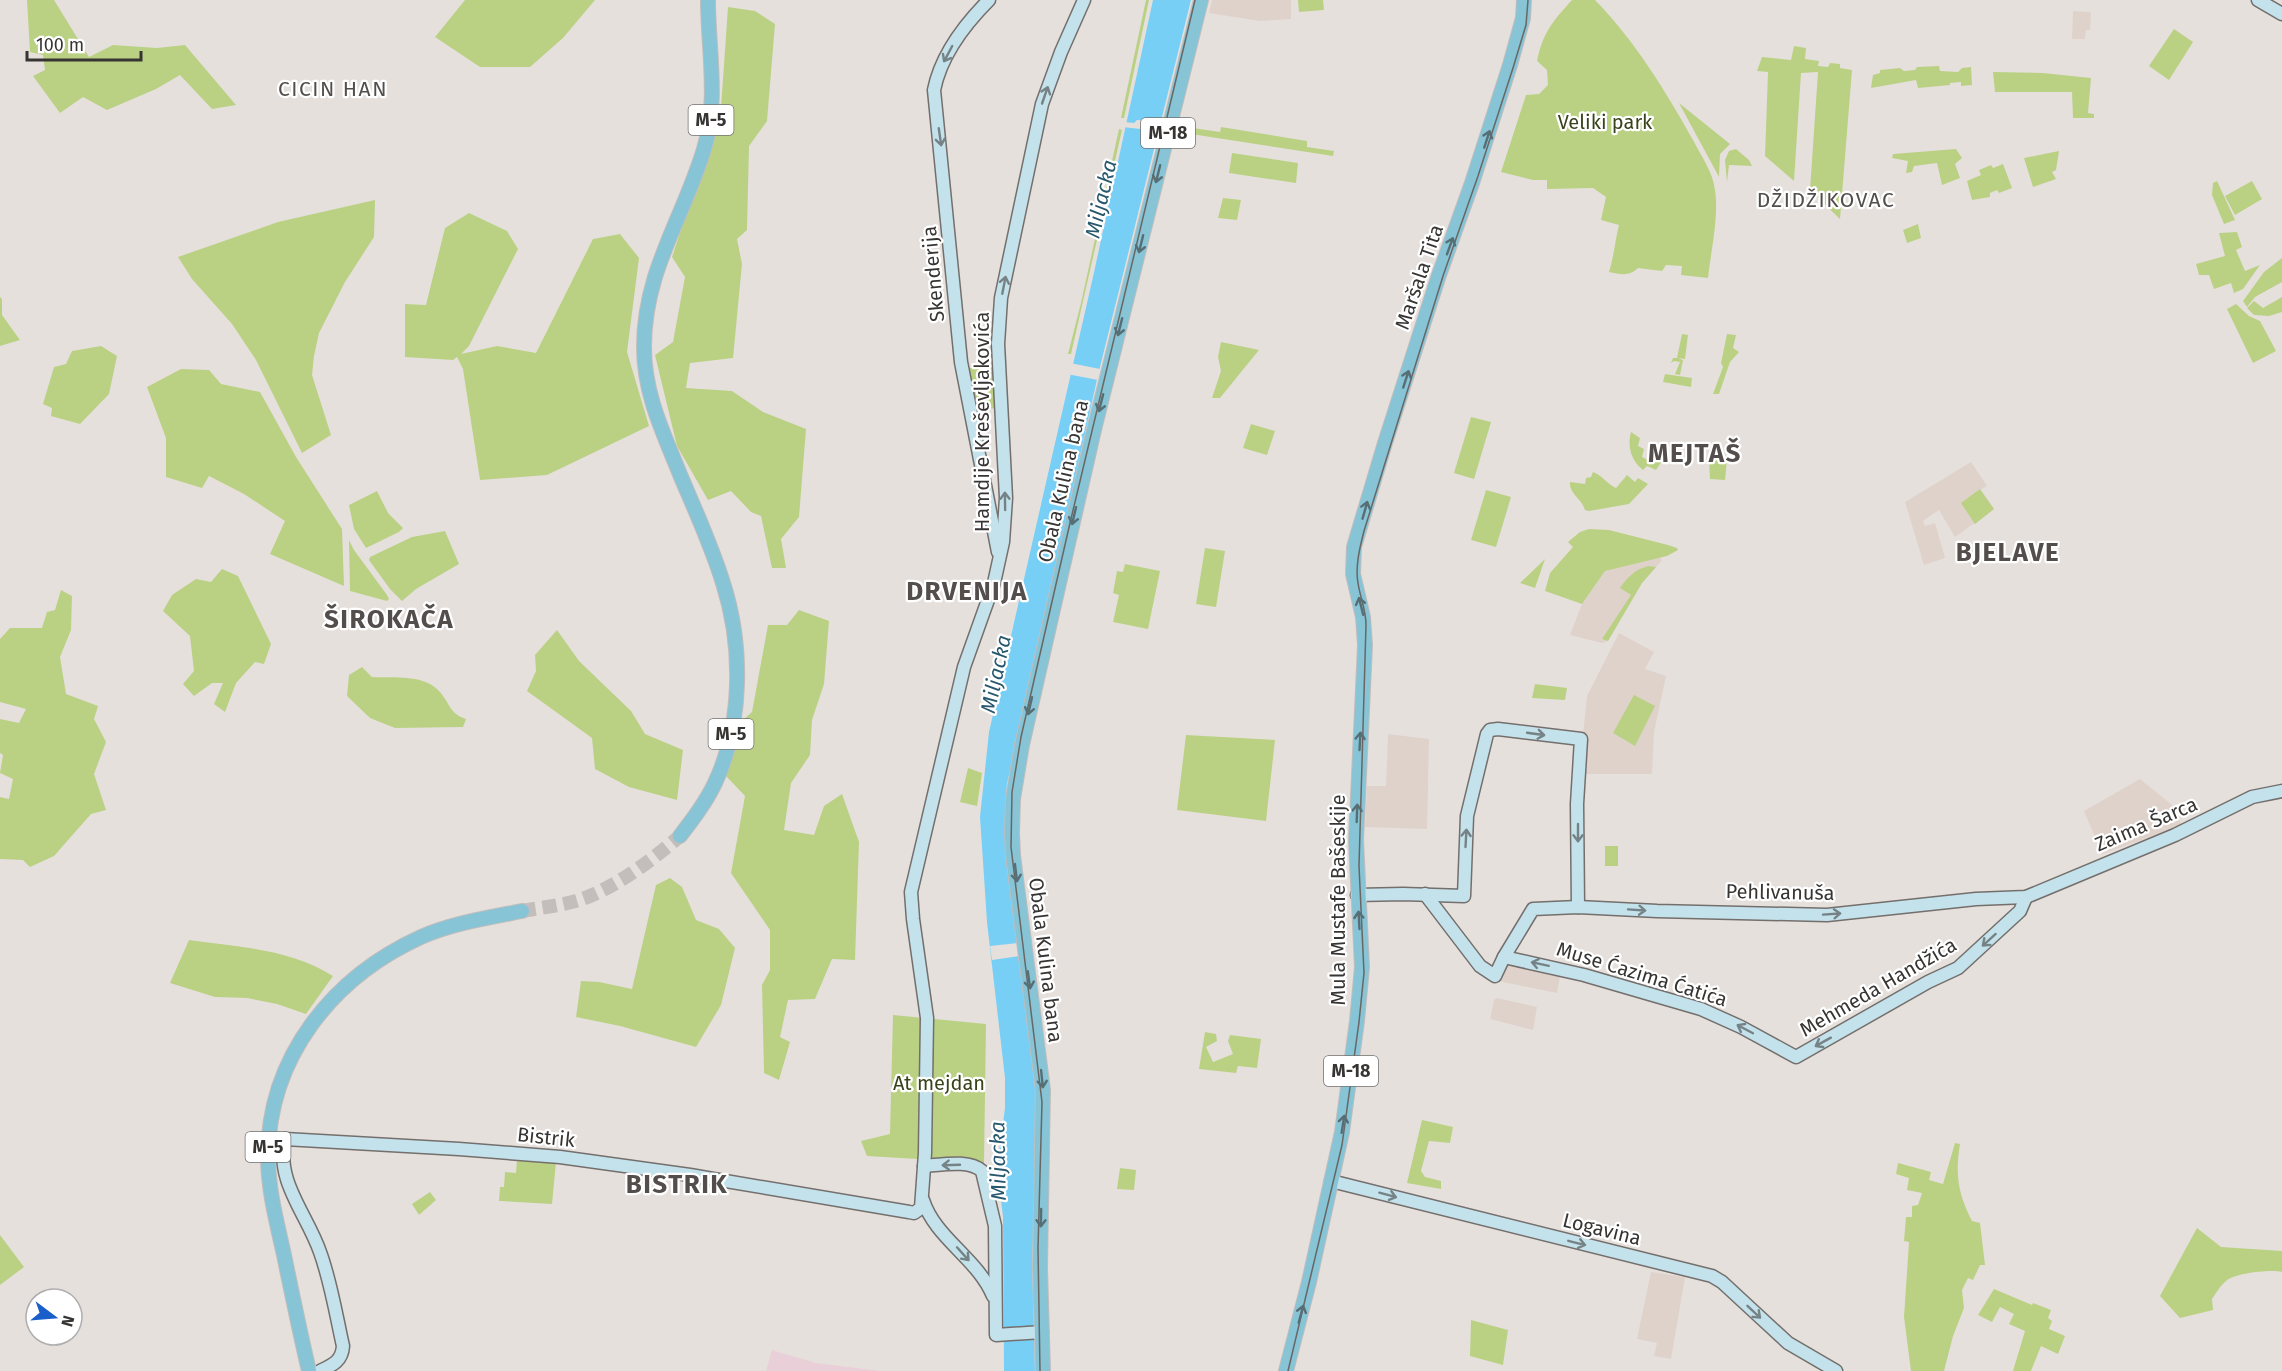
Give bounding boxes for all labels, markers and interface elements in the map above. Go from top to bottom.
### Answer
scale bar [27,24,141,62]
text: 100 m [36,34,84,56]
one-way arrow [942,45,954,63]
district label: CICIN HAN [278,76,388,102]
one-way arrow [1041,86,1052,105]
road number: M-5 [688,105,734,135]
park label: Veliki park [1558,110,1653,134]
road number: M-18 [1141,118,1195,148]
one-way arrow [934,127,945,147]
one-way arrow [1482,130,1493,149]
water label: Miljacka [1079,157,1123,241]
one-way arrow [1152,164,1164,183]
district label: DŽIDŽIKOVAC [1757,187,1895,213]
street label: Maršala Tita [1390,221,1448,333]
street label: Skenderija [917,225,949,323]
one-way arrow [1134,234,1146,253]
one-way arrow [1445,237,1456,256]
one-way arrow [999,276,1010,296]
street label: Hamdije Kreševljakovića [970,312,994,532]
one-way arrow [1114,317,1126,336]
one-way arrow [1401,370,1412,389]
one-way arrow [1095,394,1107,413]
street label: Obala Kulina bana [1033,397,1093,565]
district label: MEJTAŠ [1648,437,1742,469]
one-way arrow [1000,491,1011,511]
one-way arrow [1360,501,1371,520]
one-way arrow [1068,506,1079,525]
district label: BJELAVE [1956,537,2060,568]
district label: DRVENIJA [906,576,1028,607]
one-way arrow [1354,596,1366,615]
district label: ŠIROKAČA [324,603,454,635]
water label: Miljacka [975,633,1017,715]
one-way arrow [1024,696,1036,715]
road number: M-5 [708,719,754,749]
one-way arrow [1525,729,1545,740]
one-way arrow [1355,732,1366,752]
street label: Zaima Šarca [2091,792,2201,856]
street label: Mula Mustafe Bašeskije [1326,794,1350,1006]
one-way arrow [1352,804,1363,824]
one-way arrow [1572,822,1584,842]
one-way arrow [1461,828,1472,848]
one-way arrow [1010,863,1021,883]
street label: Obala Kulina bana [1024,876,1068,1044]
street label: Pehlivanuša [1725,879,1835,905]
one-way arrow [1626,905,1646,916]
one-way arrow [1821,908,1841,919]
one-way arrow [1353,911,1364,931]
street label: Mehmeda Handžića [1795,932,1961,1042]
one-way arrow [1981,933,1996,947]
street label: Muse Ćazima Ćatića [1554,937,1730,1011]
one-way arrow [1530,958,1550,969]
one-way arrow [1024,970,1035,990]
one-way arrow [1737,1023,1754,1035]
one-way arrow [1815,1036,1832,1048]
road number: M-18 [1324,1056,1378,1086]
one-way arrow [1037,1069,1048,1088]
park label: At mejdan [893,1071,985,1095]
one-way arrow [1338,1115,1349,1134]
water label: Miljacka [984,1121,1012,1201]
street label: Bistrik [516,1122,577,1152]
road number: M-5 [246,1132,290,1162]
one-way arrow [941,1159,961,1171]
district label: BISTRIK [626,1169,728,1200]
one-way arrow [1378,1190,1397,1202]
one-way arrow [1036,1207,1047,1227]
street label: Logavina [1560,1208,1644,1250]
one-way arrow [1567,1237,1586,1249]
one-way arrow [956,1247,970,1262]
north arrow [24,1287,84,1347]
one-way arrow [1295,1305,1307,1324]
one-way arrow [1747,1305,1762,1319]
text: N [57,1313,79,1329]

